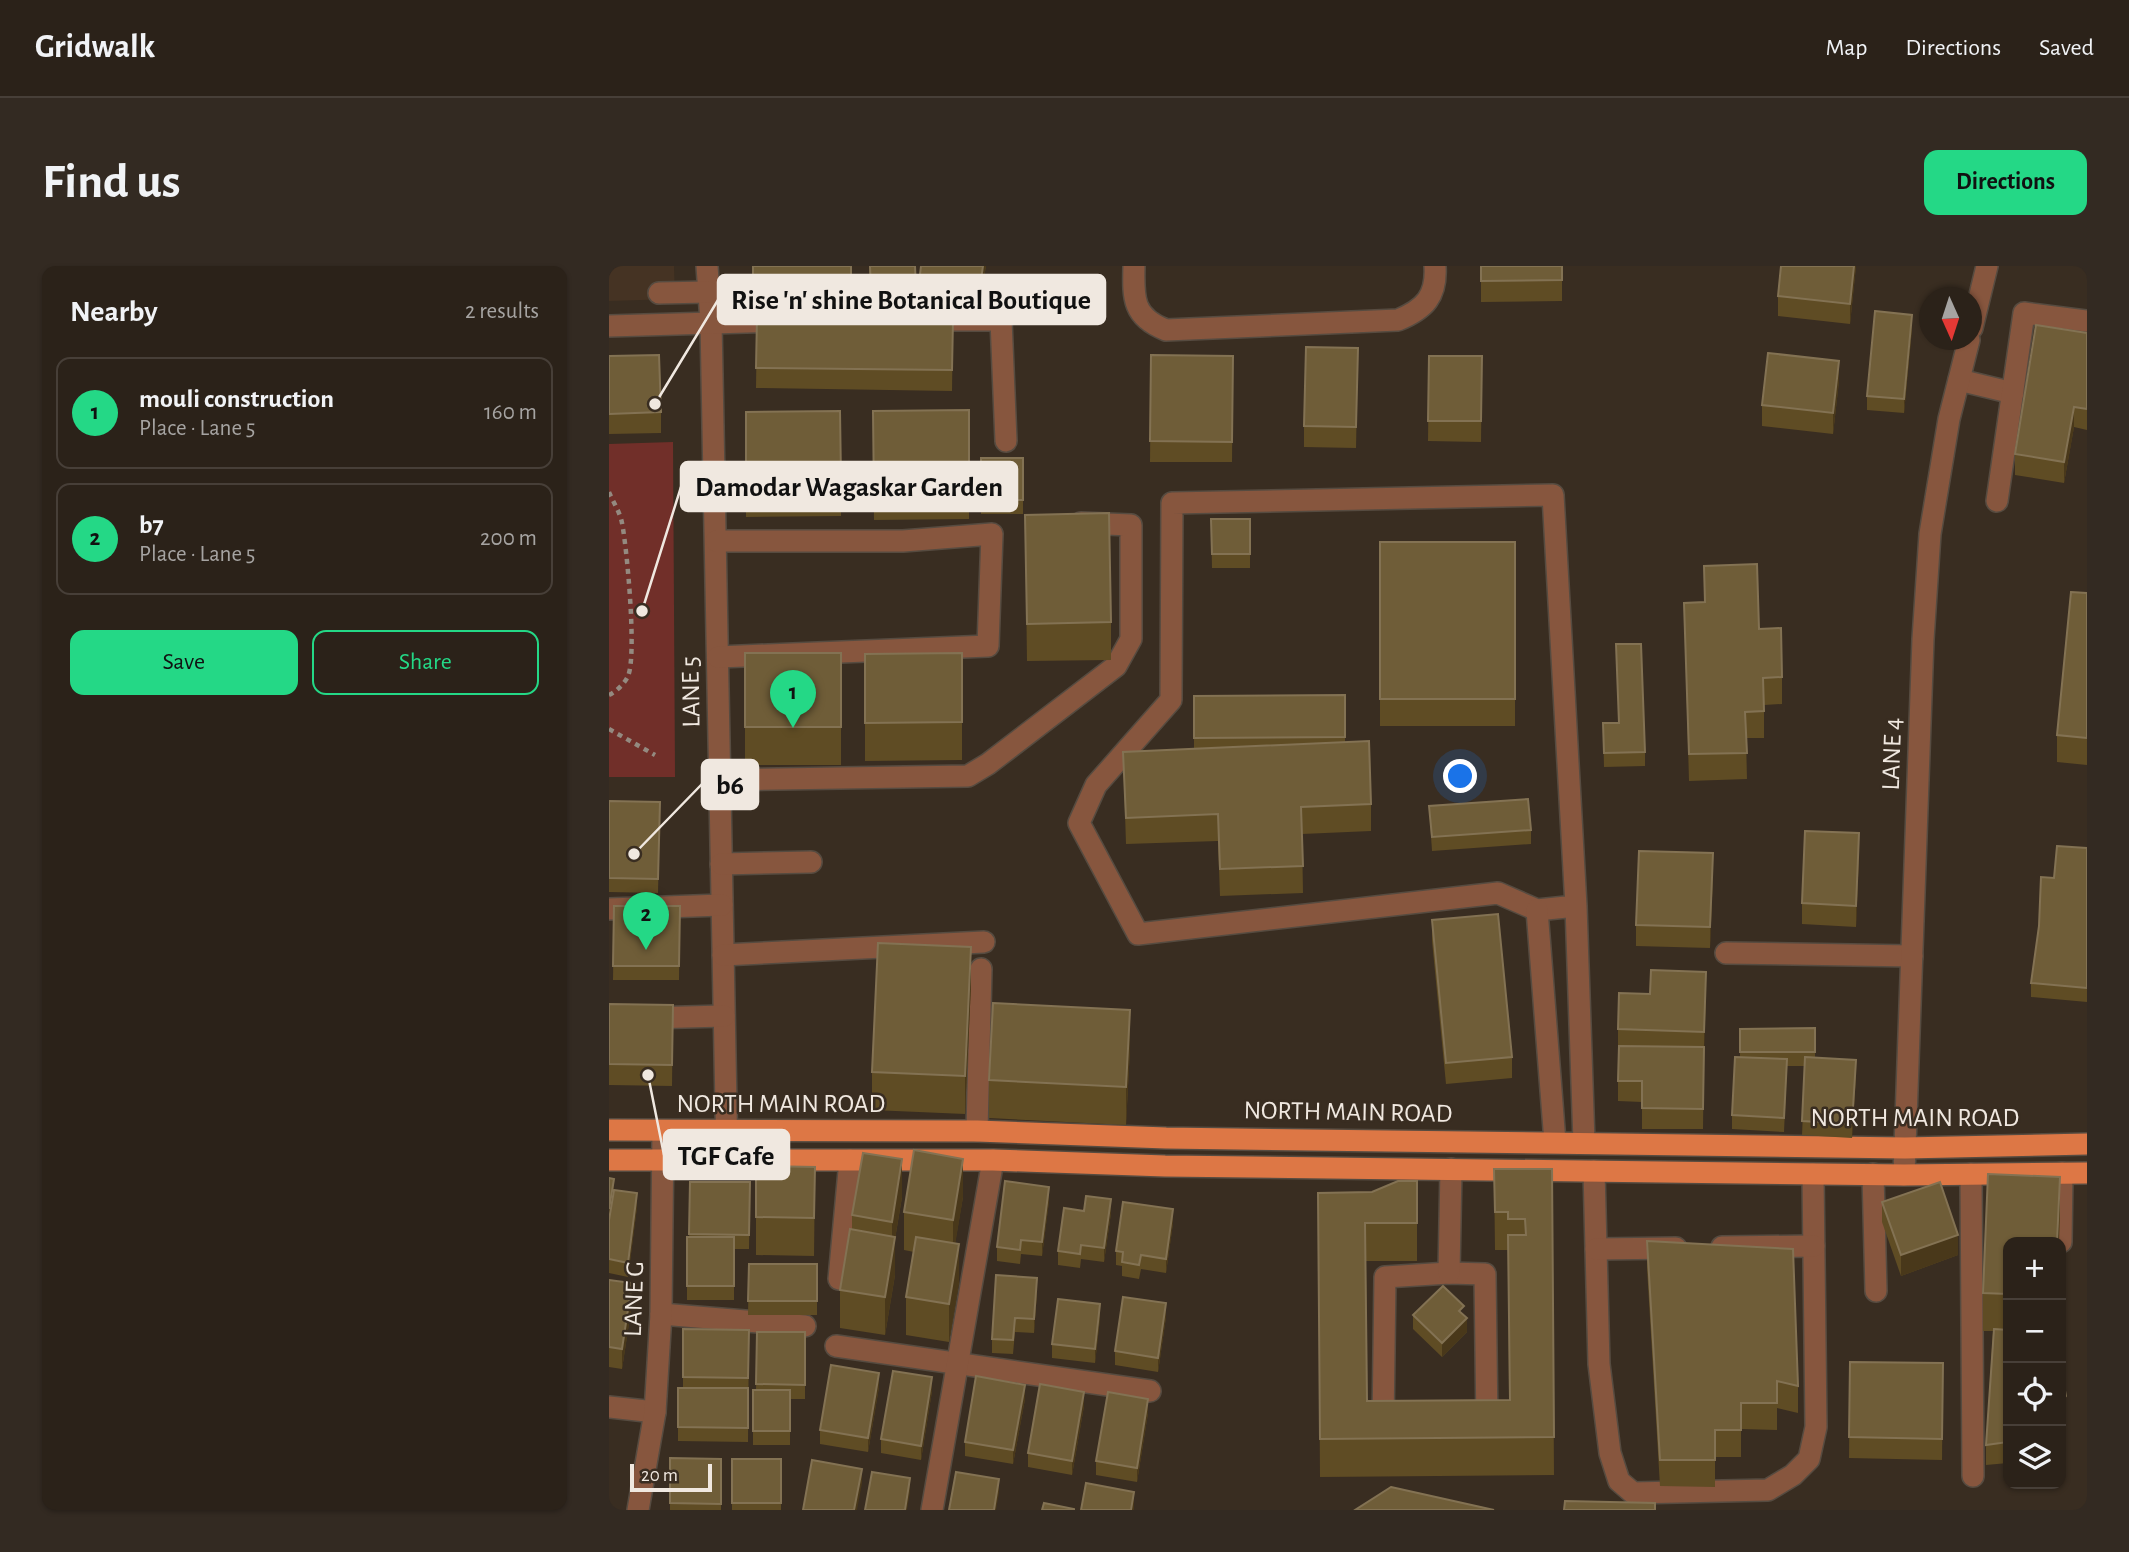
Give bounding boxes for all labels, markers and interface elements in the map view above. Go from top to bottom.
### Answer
text: Gridwalk [35,31,155,64]
text: Map [1825,36,1867,60]
text: Directions [1905,36,2001,60]
text: Saved [2039,36,2094,60]
button: Directions [1924,150,2087,215]
text: Find us [42,158,181,207]
callout: Rise 'n' shine Botanical Boutique [718,275,1105,324]
text: Rise 'n' shine Botanical Boutique [731,287,1091,315]
north arrow [1919,287,1982,350]
text: Nearby [70,297,158,327]
text: 2 results [465,300,539,323]
text: mouli construction [139,386,334,412]
text: 1 [91,401,99,424]
text: 160 m [484,401,537,424]
text: Place · Lane 5 [139,417,255,440]
callout: Damodar Wagaskar Garden [681,462,1017,511]
text: Damodar Wagaskar Garden [695,474,1003,502]
text: b7 [139,512,164,538]
text: 2 [90,527,100,550]
text: 200 m [480,527,537,550]
text: Place · Lane 5 [139,543,255,566]
button: Save [70,630,298,695]
button: Share [312,630,539,695]
street label: LANE 5 [677,656,705,728]
pin: 1 [770,670,816,728]
street label: LANE 4 [1878,717,1906,791]
your location [1443,759,1477,793]
callout: b6 [702,760,758,809]
text: b6 [716,772,744,800]
pin: 2 [623,892,669,950]
street label: NORTH MAIN ROAD [677,1091,885,1117]
street label: NORTH MAIN ROAD [1243,1097,1453,1127]
street label: NORTH MAIN ROAD [1811,1105,2019,1131]
callout: TGF Cafe [664,1130,789,1179]
text: TGF Cafe [678,1143,774,1171]
map controls [2003,1237,2066,1489]
button: + [2003,1237,2066,1300]
street label: LANE G [620,1261,648,1337]
button: − [2003,1300,2066,1363]
button: locate [2003,1363,2066,1426]
button: layers [2003,1426,2066,1489]
scale bar [630,1461,712,1493]
text: 20 m [641,1466,678,1485]

